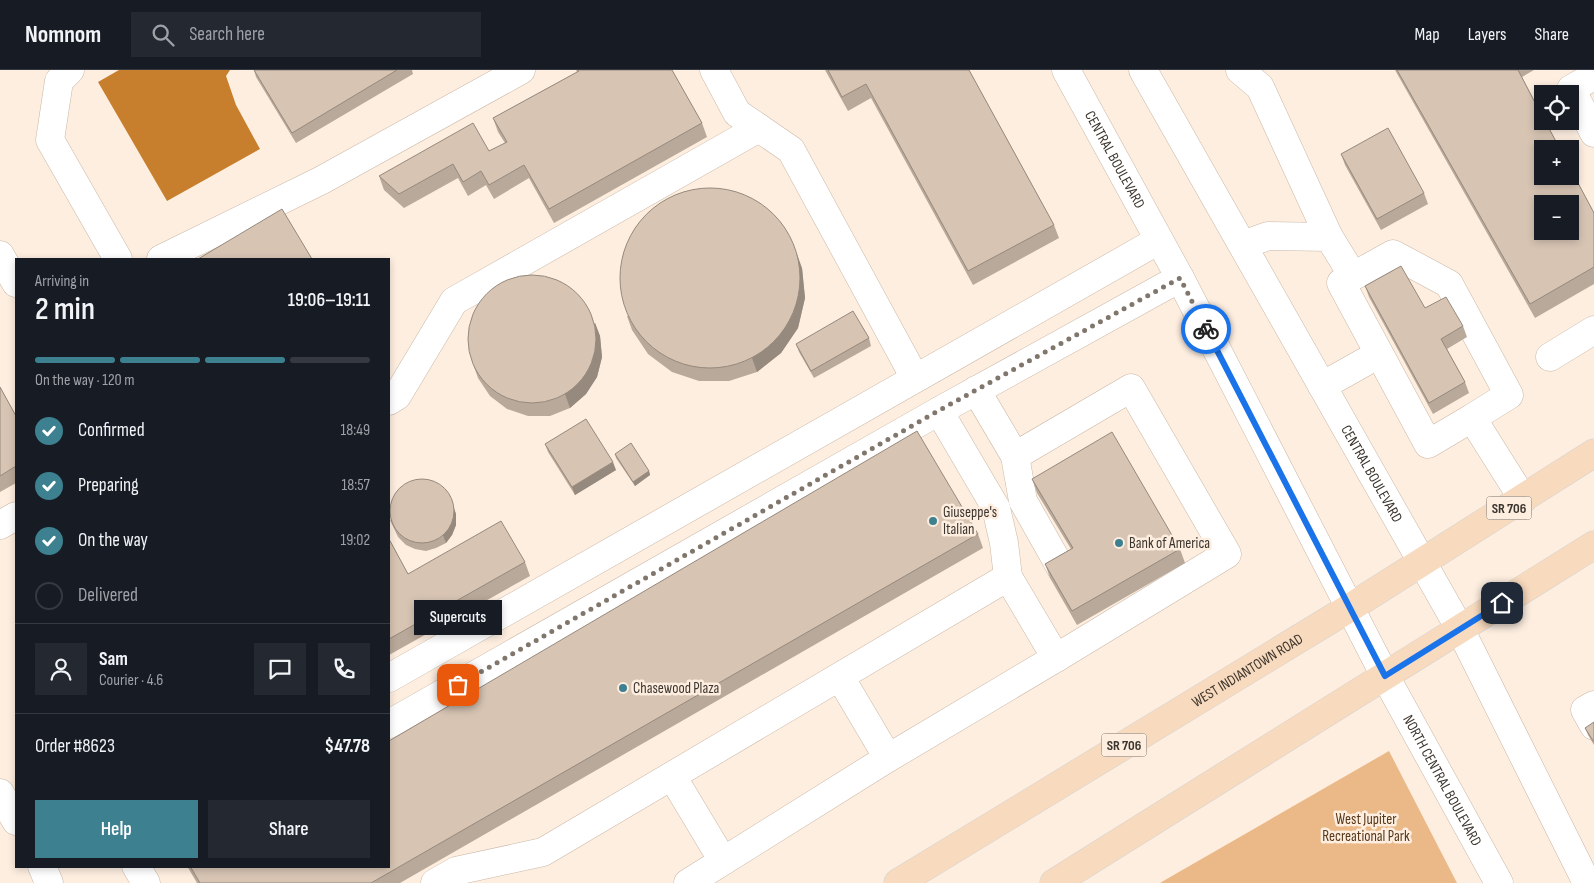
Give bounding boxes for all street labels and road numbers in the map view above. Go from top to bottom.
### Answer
street label: CENTRAL BOULEVARD [1080,107,1149,212]
street label: CENTRAL BOULEVARD [1336,422,1407,526]
road number: SR 706 [1486,496,1532,519]
street label: WEST INDIANTOWN ROAD [1188,629,1307,712]
street label: NORTH CENTRAL BOULEVARD [1398,712,1486,849]
road number: SR 706 [1102,734,1146,756]

